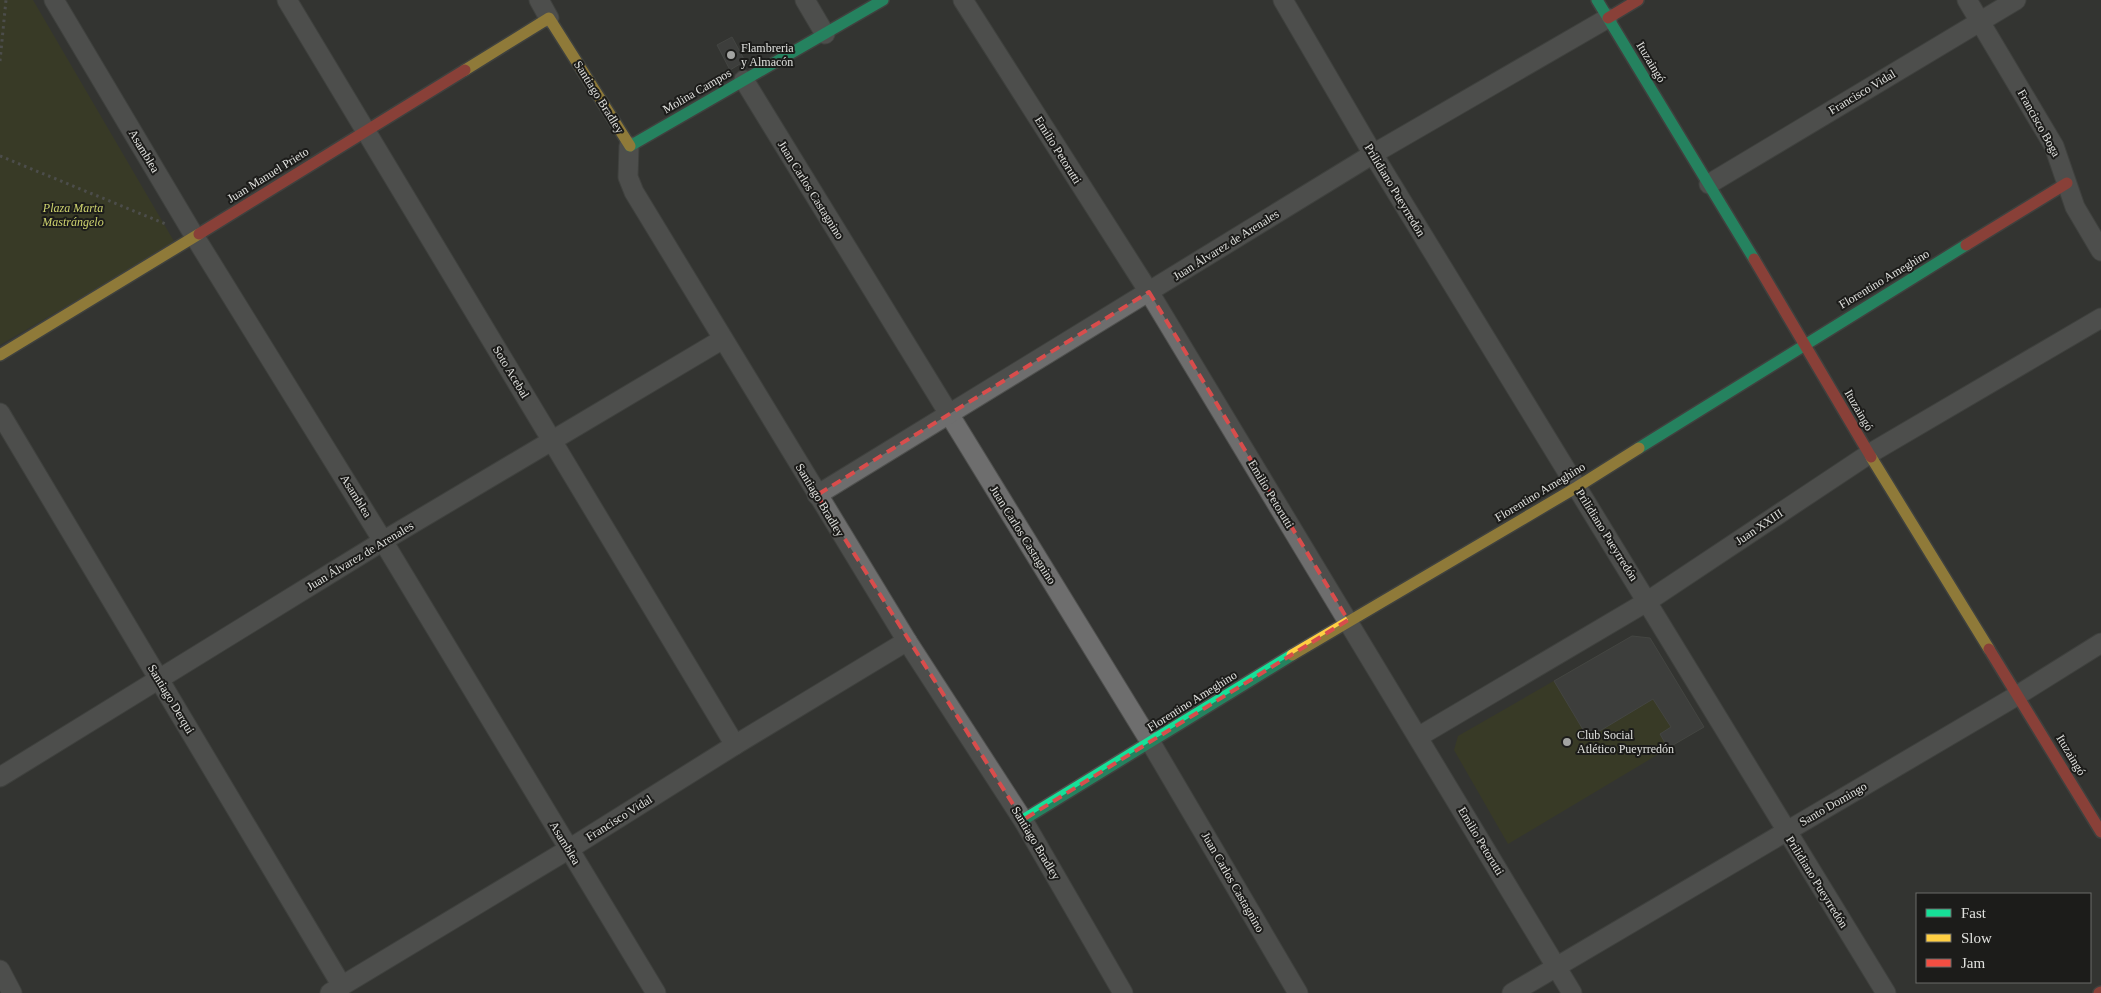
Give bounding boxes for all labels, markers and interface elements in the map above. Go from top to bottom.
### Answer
street label: Ituzaingó [1633,39,1669,85]
place label: Flambreria y Almacón [741,41,794,69]
marker: Flambreria y Almacón [725,49,737,61]
street label: Santiago Bradley [571,58,627,136]
street label: Molina Campos [660,66,734,116]
street label: Francisco Vidal [1826,66,1898,117]
street label: Francisco Boga [2015,87,2064,160]
street label: Emilio Petorutti [1032,114,1085,187]
street label: Asamblea [126,127,163,176]
street label: Juan Carlos Castagnino [775,138,847,242]
street label: Prilidiano Pueyrredón [1362,141,1428,239]
street label: Juan Manuel Prieto [225,144,311,206]
park label: Plaza Marta Mastrángelo [41,201,104,229]
street label: Juan Álvarez de Arenales [1170,206,1282,283]
street label: Florentino Ameghino [1836,246,1932,312]
street label: Soto Acebal [490,343,532,401]
street label: Ituzaingó [1842,387,1876,433]
street label: Emilio Petorutti [1245,457,1297,531]
street label: Florentino Ameghino [1492,459,1588,525]
street label: Santiago Bradley [793,461,847,539]
street label: Asamblea [337,472,375,521]
street label: Juan Carlos Castagnino [987,483,1059,587]
street label: Prilidiano Pueyrredón [1573,486,1641,584]
street label: Juan XXIII [1733,506,1785,548]
street label: Juan Álvarez de Arenales [304,518,416,593]
street label: Santiago Derqui [145,662,198,737]
street label: Florentino Ameghino [1145,668,1239,734]
place label: Club Social Atlético Pueyrredón [1577,728,1674,756]
street label: Ituzaingó [2053,732,2089,778]
marker: Club Social Atlético Pueyrredón [1561,736,1573,748]
street label: Santo Domingo [1797,779,1869,829]
street label: Francisco Vidal [583,792,655,844]
street label: Santiago Bradley [1009,804,1063,882]
street label: Emilio Petorutti [1455,804,1507,878]
street label: Asamblea [547,819,584,868]
street label: Juan Carlos Castagnino [1199,829,1267,935]
street label: Prilidiano Pueyrredón [1783,833,1851,931]
legend [1916,893,2091,983]
text: Fast [1961,905,1987,921]
text: Slow [1961,930,1992,946]
text: Jam [1961,955,1985,971]

